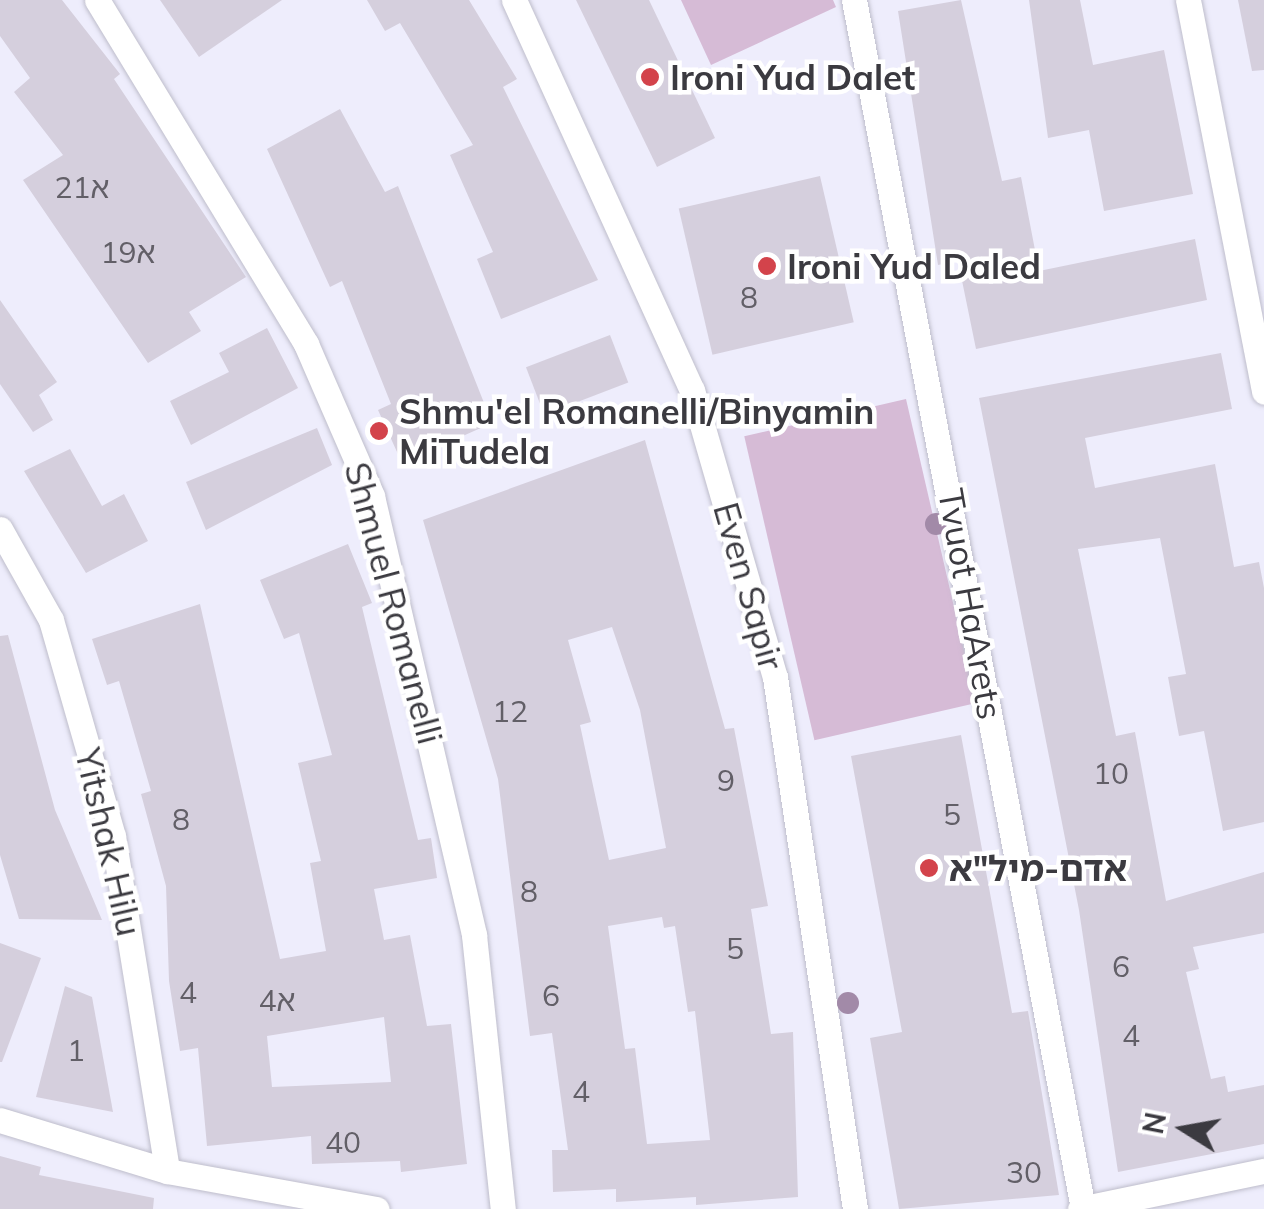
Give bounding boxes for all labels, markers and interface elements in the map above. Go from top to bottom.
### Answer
place label: Ironi Yud Dalet [670,56,915,98]
marker: Ironi Yud Dalet [639,66,661,88]
house number: 21א [55,169,109,205]
house number: 19א [101,234,155,270]
place label: Ironi Yud Daled [787,245,1041,287]
marker: Ironi Yud Daled [756,255,778,277]
house number: 8 [740,279,758,315]
place label: Shmu'el Romanelli/Binyamin MiTudela [399,390,874,472]
marker: Shmu'el Romanelli/Binyamin MiTudela [368,420,390,442]
street label: Shmuel Romanelli [336,458,452,748]
street label: Tvuot HaArets [930,485,1012,723]
street label: Even Sapir [705,497,793,675]
house number: 12 [492,693,528,729]
street label: Yitshak Hilu [67,744,151,940]
house number: 10 [1093,755,1129,791]
house number: 9 [717,762,735,798]
house number: 5 [943,796,961,832]
house number: 8 [172,801,190,837]
place label: אדם-מיל"א [949,847,1127,889]
marker: אדם-מיל"א [918,857,940,879]
house number: 8 [520,873,538,909]
house number: 5 [726,930,744,966]
house number: 6 [1112,948,1130,984]
house number: 4 [179,974,197,1010]
house number: 6 [542,977,560,1013]
house number: 4א [259,982,295,1018]
house number: 4 [1122,1017,1140,1053]
house number: 1 [67,1032,85,1068]
house number: 4 [572,1073,590,1109]
north arrow [1134,1079,1234,1179]
text: N [1135,1109,1173,1137]
house number: 40 [325,1124,361,1160]
house number: 30 [1006,1154,1042,1190]

